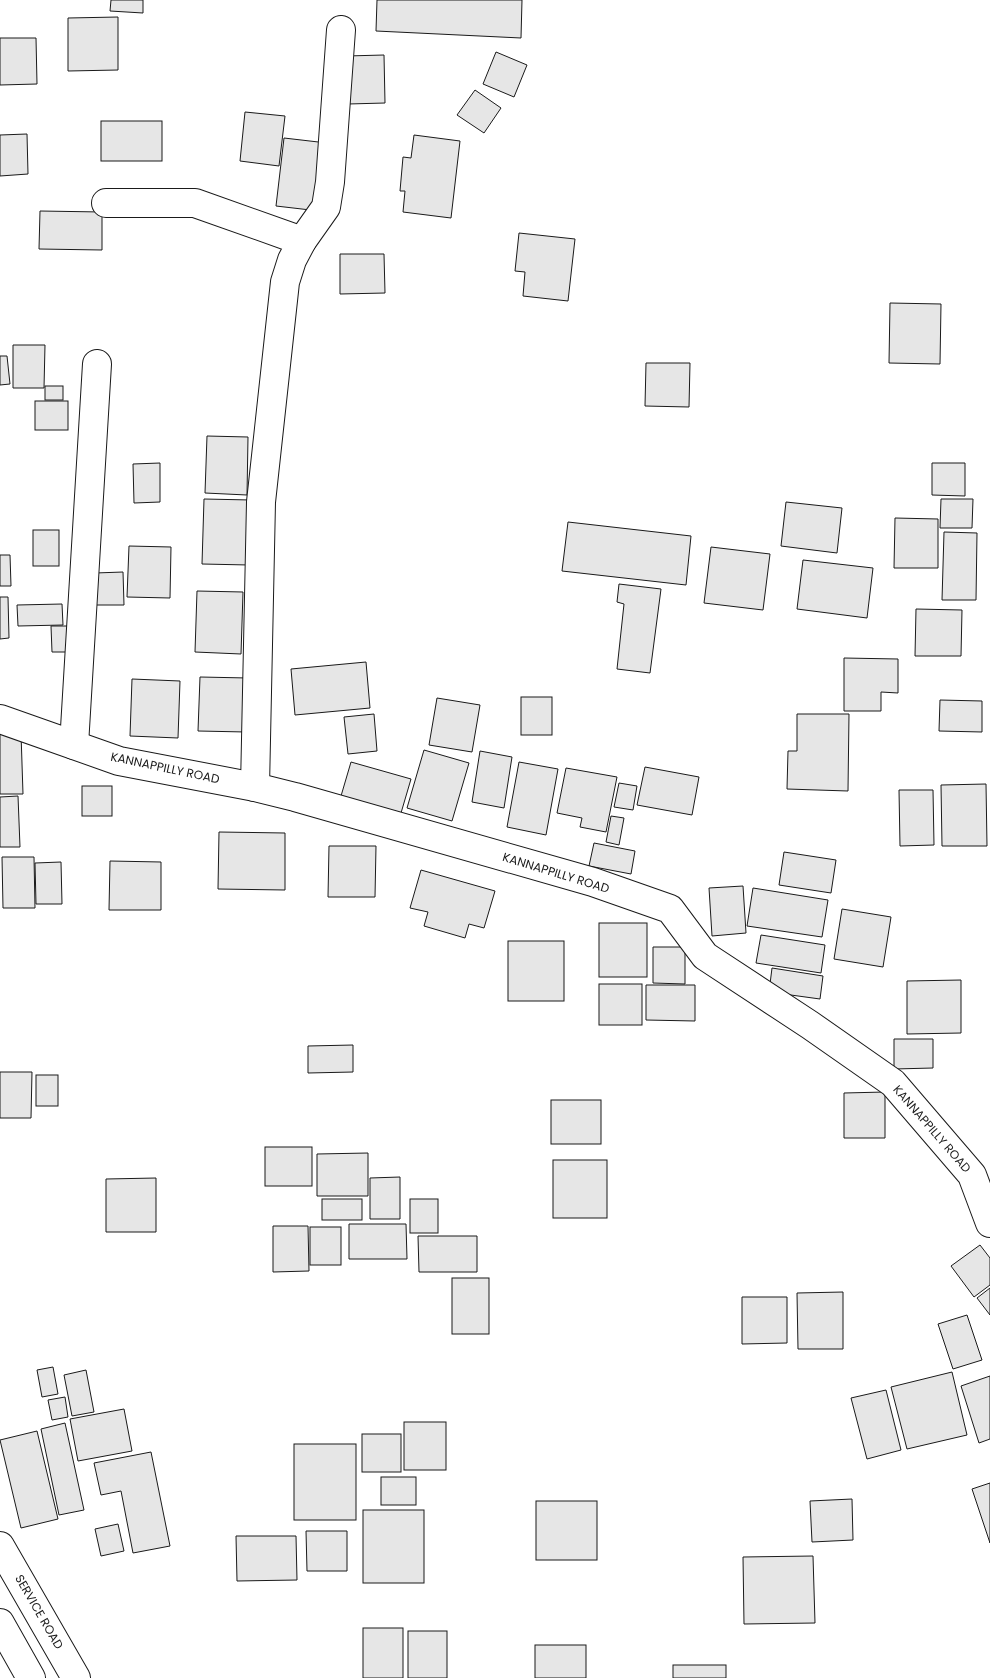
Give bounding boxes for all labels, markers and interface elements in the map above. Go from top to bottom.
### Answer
street label: KANNAPPILLY ROAD [109,748,221,787]
street label: KANNAPPILLY ROAD [501,848,612,897]
street label: KANNAPPILLY ROAD [890,1081,975,1176]
street label: SERVICE ROAD [11,1571,68,1652]

